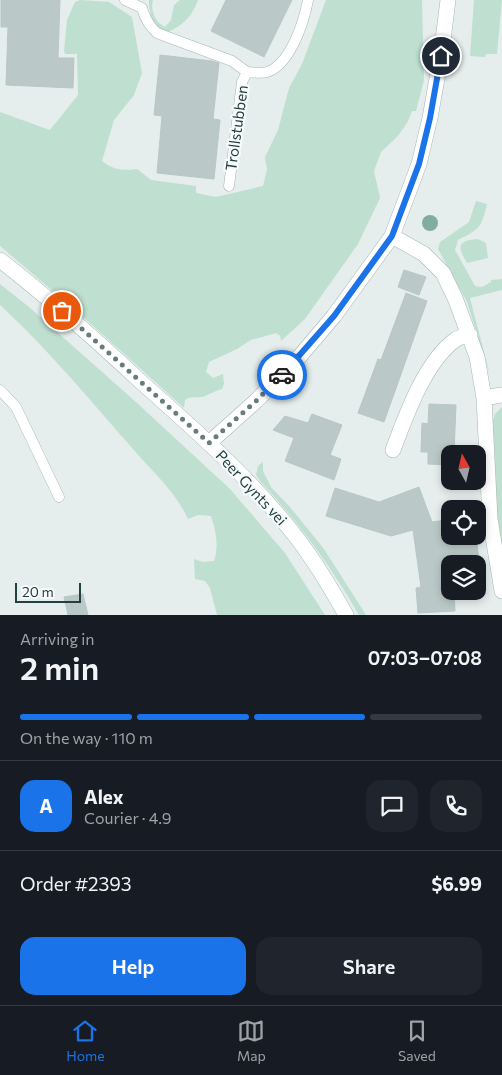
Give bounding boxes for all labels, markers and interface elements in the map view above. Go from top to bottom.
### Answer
pin [420,35,462,77]
icon: home [427,42,455,70]
street label: Trollstubben [221,84,251,172]
pin [41,290,83,332]
icon: bag [48,297,76,325]
courier [257,350,307,400]
icon: car [268,361,296,389]
north arrow [441,445,486,490]
map controls [441,445,486,600]
street label: Peer Gynts vei [212,446,291,529]
button: locate [441,500,486,545]
button: layers [441,555,486,600]
scale bar [15,580,81,603]
text: 20 m [22,583,54,600]
text: Arriving in [20,629,94,648]
text: 07:03–07:08 [368,646,482,669]
text: 2 min [20,647,99,687]
text: On the way · 110 m [20,728,153,747]
button: chat [366,780,418,832]
button: phone [430,780,482,832]
text: Alex [84,785,124,808]
text: A [39,794,53,817]
text: Courier · 4.9 [84,808,171,827]
text: Order #2393 [20,872,132,895]
text: $6.99 [431,872,482,895]
button: Help [20,937,246,995]
button: Share [256,937,482,995]
tab: Home [66,1017,105,1064]
tab: Map [237,1017,266,1064]
tab: Saved [398,1017,436,1064]

